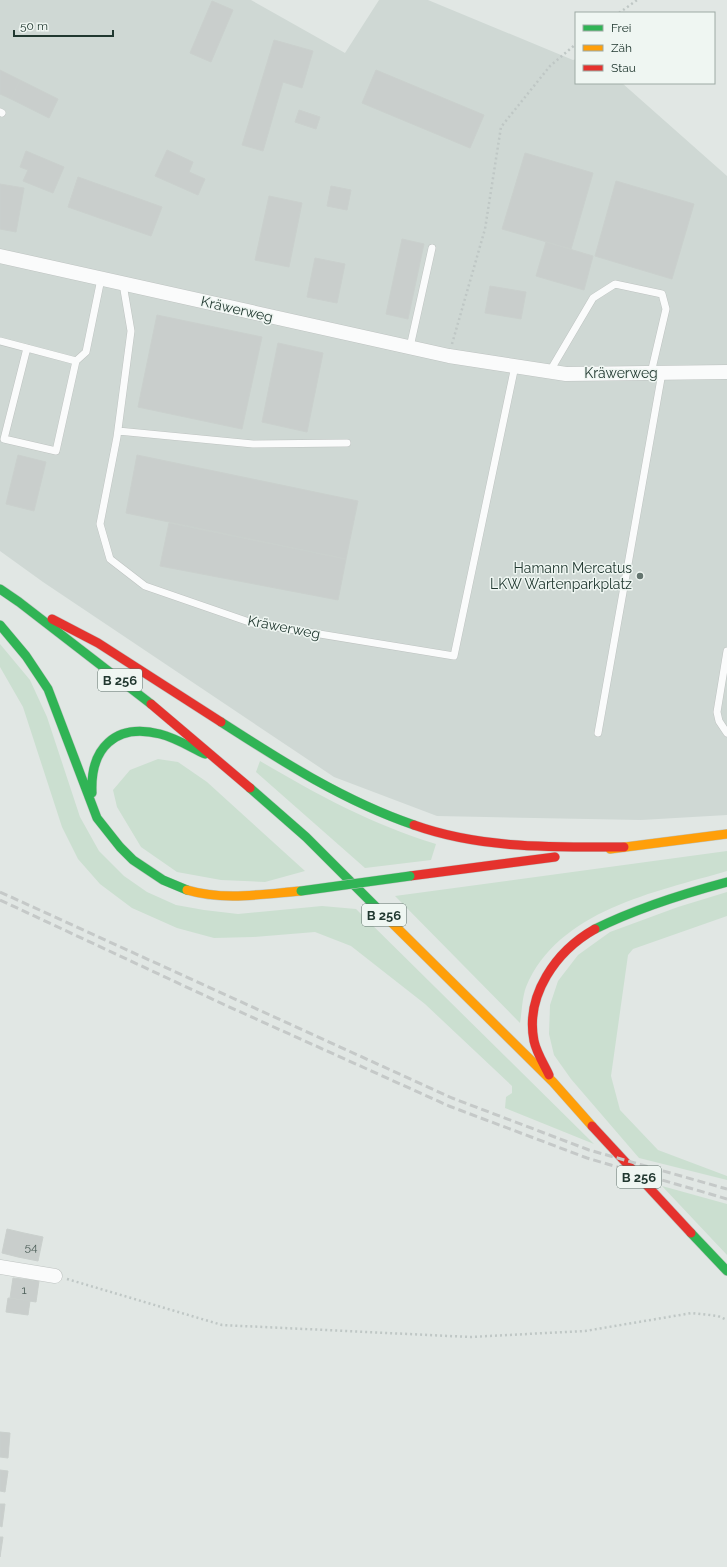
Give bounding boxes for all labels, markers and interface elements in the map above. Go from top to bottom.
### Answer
scale bar [14,12,113,38]
legend [575,12,715,84]
text: 50 m [20,19,48,33]
text: Frei [611,21,631,35]
text: Zäh [611,41,632,55]
text: Stau [611,61,636,75]
street label: Kräwerweg [199,293,275,325]
street label: Kräwerweg [584,365,658,381]
place label: Hamann Mercatus LKW Wartenparkplatz [490,560,632,592]
marker: Hamann Mercatus LKW Wartenparkplatz [635,571,645,581]
street label: Kräwerweg [246,612,322,642]
road number: B 256 [98,669,142,691]
road number: B 256 [362,904,406,926]
road number: B 256 [617,1166,661,1188]
house number: 54 [24,1240,38,1254]
house number: 1 [21,1283,27,1297]

